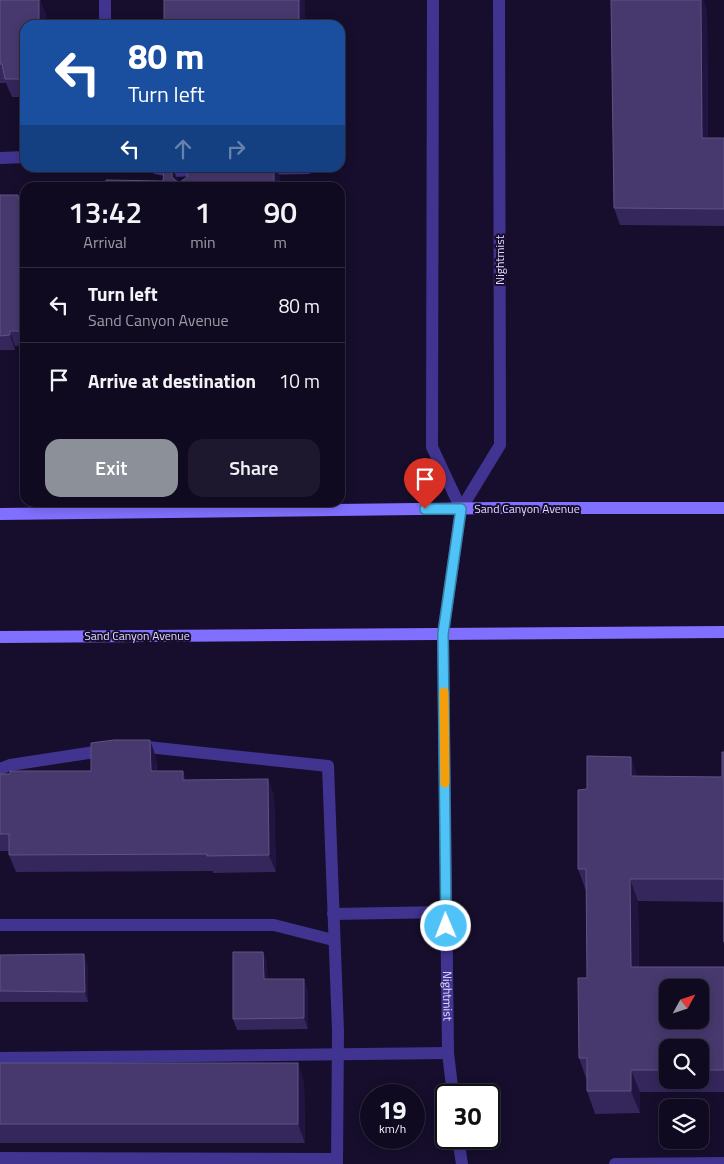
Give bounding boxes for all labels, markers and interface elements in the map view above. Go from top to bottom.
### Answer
text: 80 m [128,29,204,83]
icon: left [45,40,110,105]
text: Turn left [128,77,205,111]
icon: left [116,135,144,163]
icon: ahead [169,135,197,163]
icon: right [222,135,250,163]
text: 13:42 [68,189,142,235]
text: 1 [194,189,211,235]
text: 90 [263,189,297,235]
text: Arrival [83,230,127,254]
text: min [190,230,216,254]
text: m [274,230,287,254]
street label: Nightmist [490,234,509,285]
text: Turn left [88,279,158,308]
icon: left [45,291,73,319]
text: 80 m [279,291,320,320]
text: Sand Canyon Avenue [88,308,229,332]
icon: arrive [45,366,73,394]
text: Arrive at destination [88,366,256,395]
text: 10 m [279,366,320,395]
button: Exit [45,439,178,497]
button: Share [188,439,320,497]
pin [404,458,446,509]
icon: arrive [411,465,439,493]
street label: Sand Canyon Avenue [474,499,580,518]
street label: Sand Canyon Avenue [84,626,190,645]
position arrow [419,899,471,951]
street label: Nightmist [438,971,458,1022]
north arrow [659,979,709,1029]
map controls [659,979,709,1149]
button: search [659,1039,709,1089]
speed limit sign: 30 [435,1084,500,1149]
text: 19 [378,1091,407,1129]
button: layers [659,1099,709,1149]
text: km/h [379,1119,406,1138]

